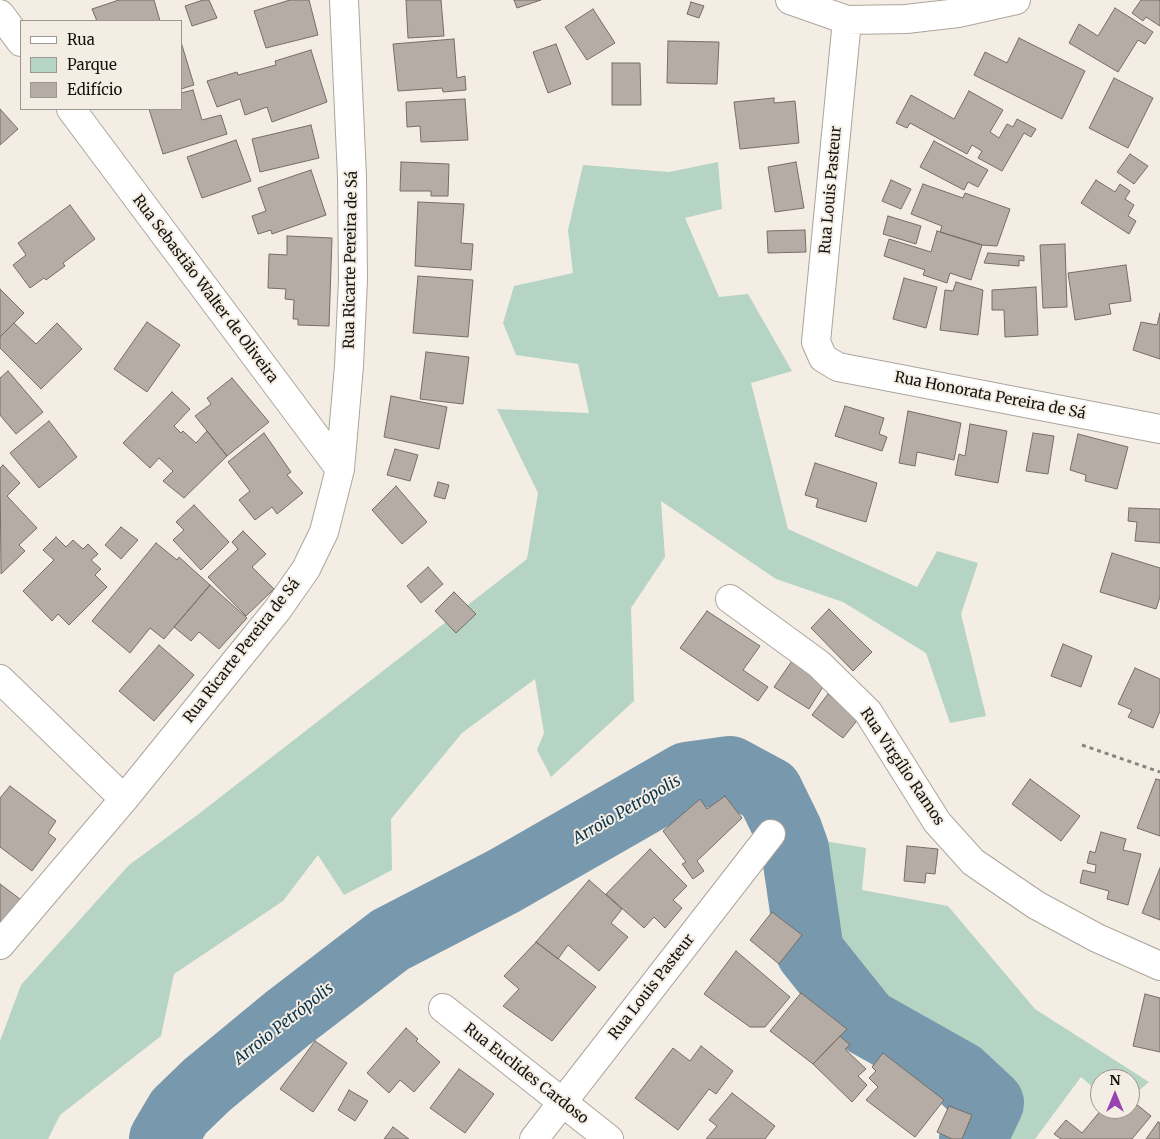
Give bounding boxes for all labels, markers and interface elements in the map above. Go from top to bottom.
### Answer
legend [20,20,182,110]
text: Rua [67,30,95,49]
text: Parque [67,55,117,74]
text: Edifício [67,80,122,99]
street label: Rua Louis Pasteur [816,125,846,255]
street label: Rua Ricarte Pereira de Sá [340,171,362,349]
street label: Rua Sebastião Walter de Oliveira [128,191,282,387]
street label: Rua Honorata Pereira de Sá [893,369,1087,423]
street label: Rua Ricarte Pereira de Sá [180,575,304,727]
street label: Rua Virgílio Ramos [856,705,948,829]
water label: Arroio Petrópolis [570,771,684,849]
street label: Rua Louis Pasteur [605,931,699,1043]
water label: Arroio Petrópolis [230,979,338,1069]
street label: Rua Euclides Cardoso [460,1020,592,1128]
north arrow [1090,1069,1140,1119]
text: N [1109,1071,1121,1089]

